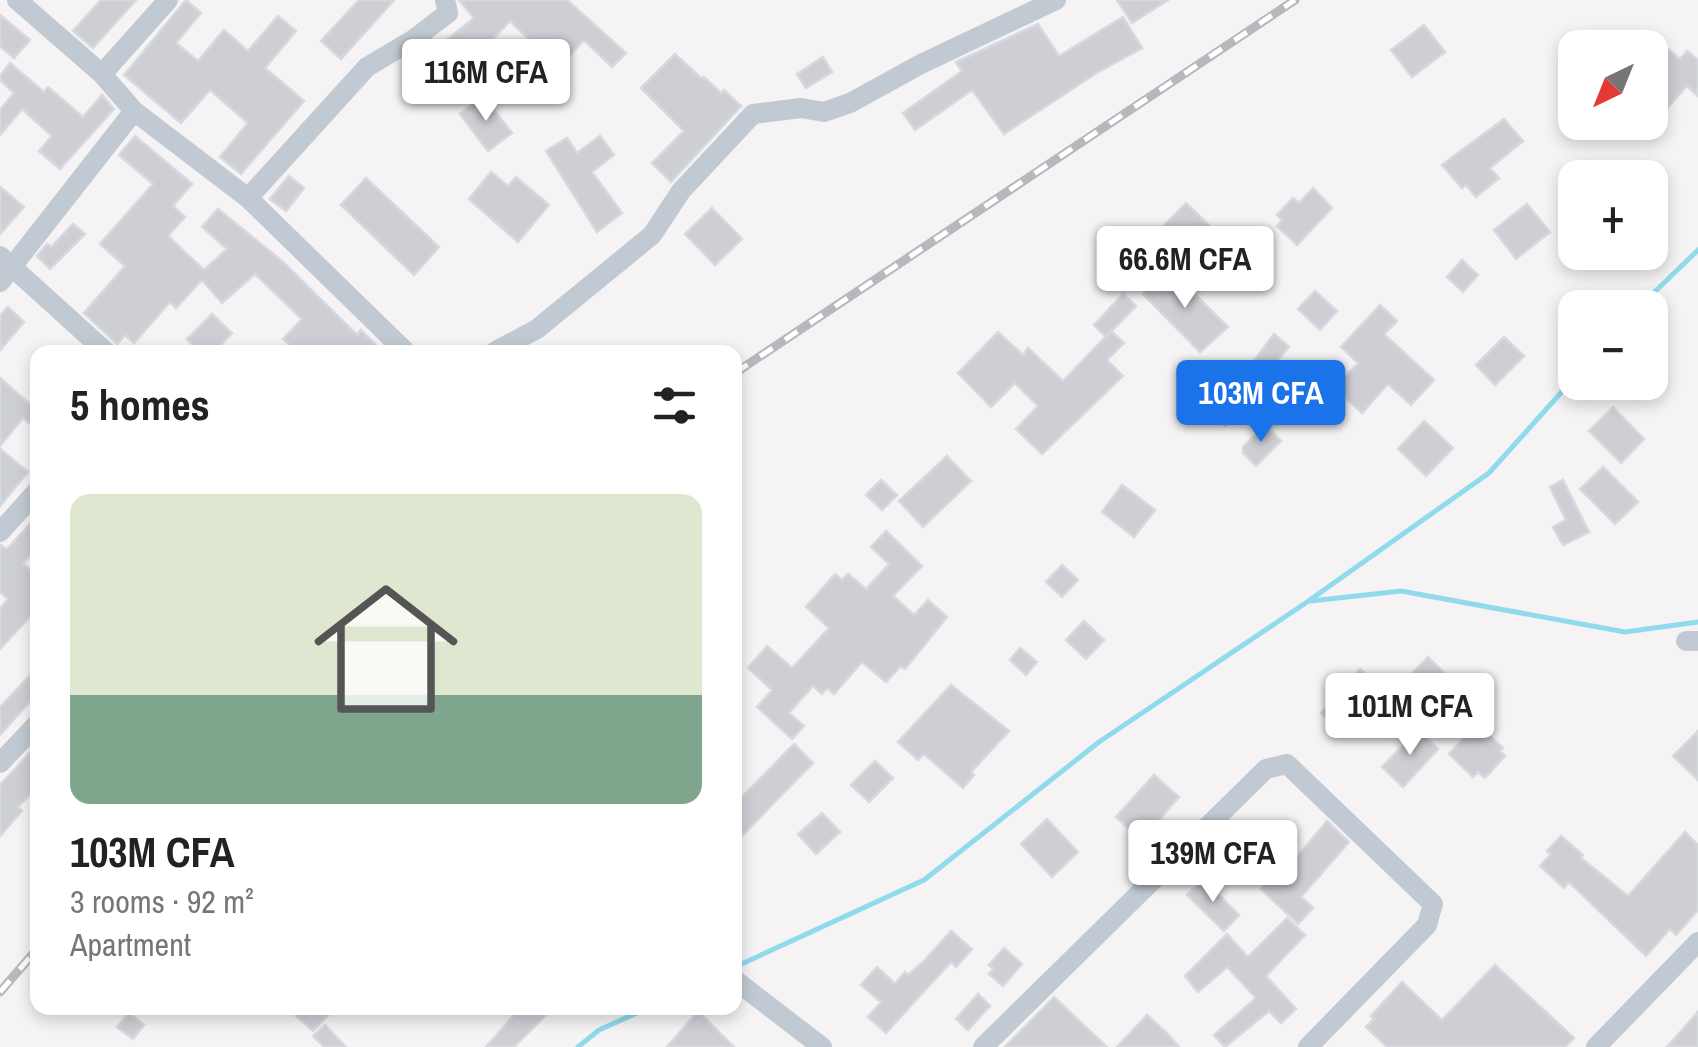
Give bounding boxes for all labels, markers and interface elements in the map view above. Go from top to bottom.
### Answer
north arrow [1558,30,1668,140]
map controls [1558,30,1668,400]
pin: 116M CFA [383,39,589,124]
text: 116M CFA [424,50,548,93]
button: + [1558,160,1668,270]
pin: 66.6M CFA [1071,226,1299,311]
text: 66.6M CFA [1119,237,1251,280]
button: − [1558,290,1668,400]
pin: 103M CFA [1158,360,1364,445]
text: 103M CFA [1198,371,1324,414]
text: 5 homes [70,377,210,433]
icon: filters [647,378,702,433]
icon: home [296,559,476,739]
pin: 101M CFA [1307,673,1513,758]
text: 101M CFA [1347,684,1473,727]
pin: 139M CFA [1110,820,1316,905]
text: 103M CFA [70,824,235,880]
text: 139M CFA [1150,831,1276,874]
text: 3 rooms · 92 m² [70,880,254,923]
text: Apartment [70,923,191,966]

